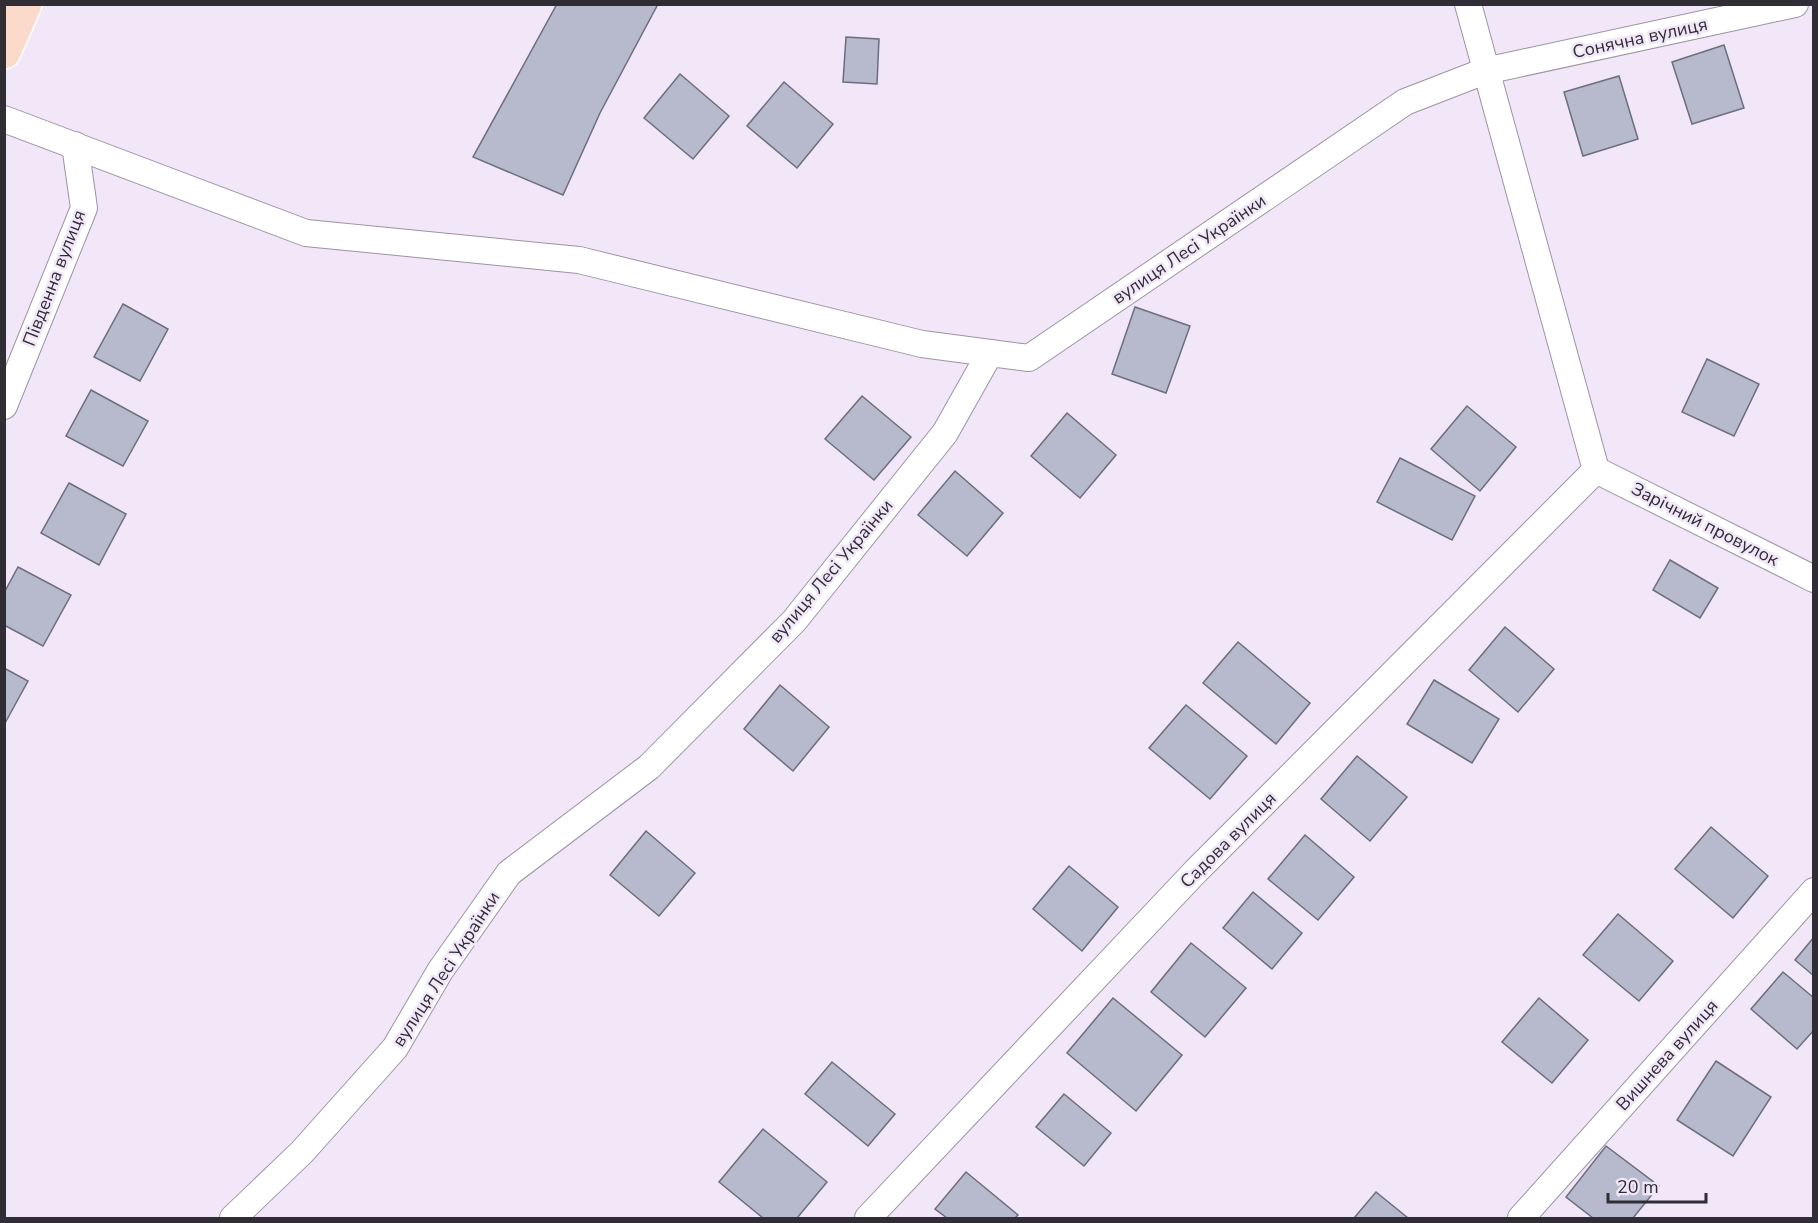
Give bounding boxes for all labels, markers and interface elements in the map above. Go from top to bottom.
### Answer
street label: Сонячна вулиця [1570,12,1710,64]
street label: вулиця Лесі Українки [1107,189,1271,309]
street label: Південна вулиця [17,207,91,349]
street label: Зарічний провулок [1627,476,1783,572]
street label: вулиця Лесі Українки [764,494,898,648]
street label: Садова вулиця [1175,787,1281,893]
street label: вулиця Лесі Українки [387,887,505,1051]
street label: Вишнева вулиця [1611,994,1723,1116]
scale bar [1608,1166,1706,1204]
text: 20 m [1617,1175,1659,1199]

